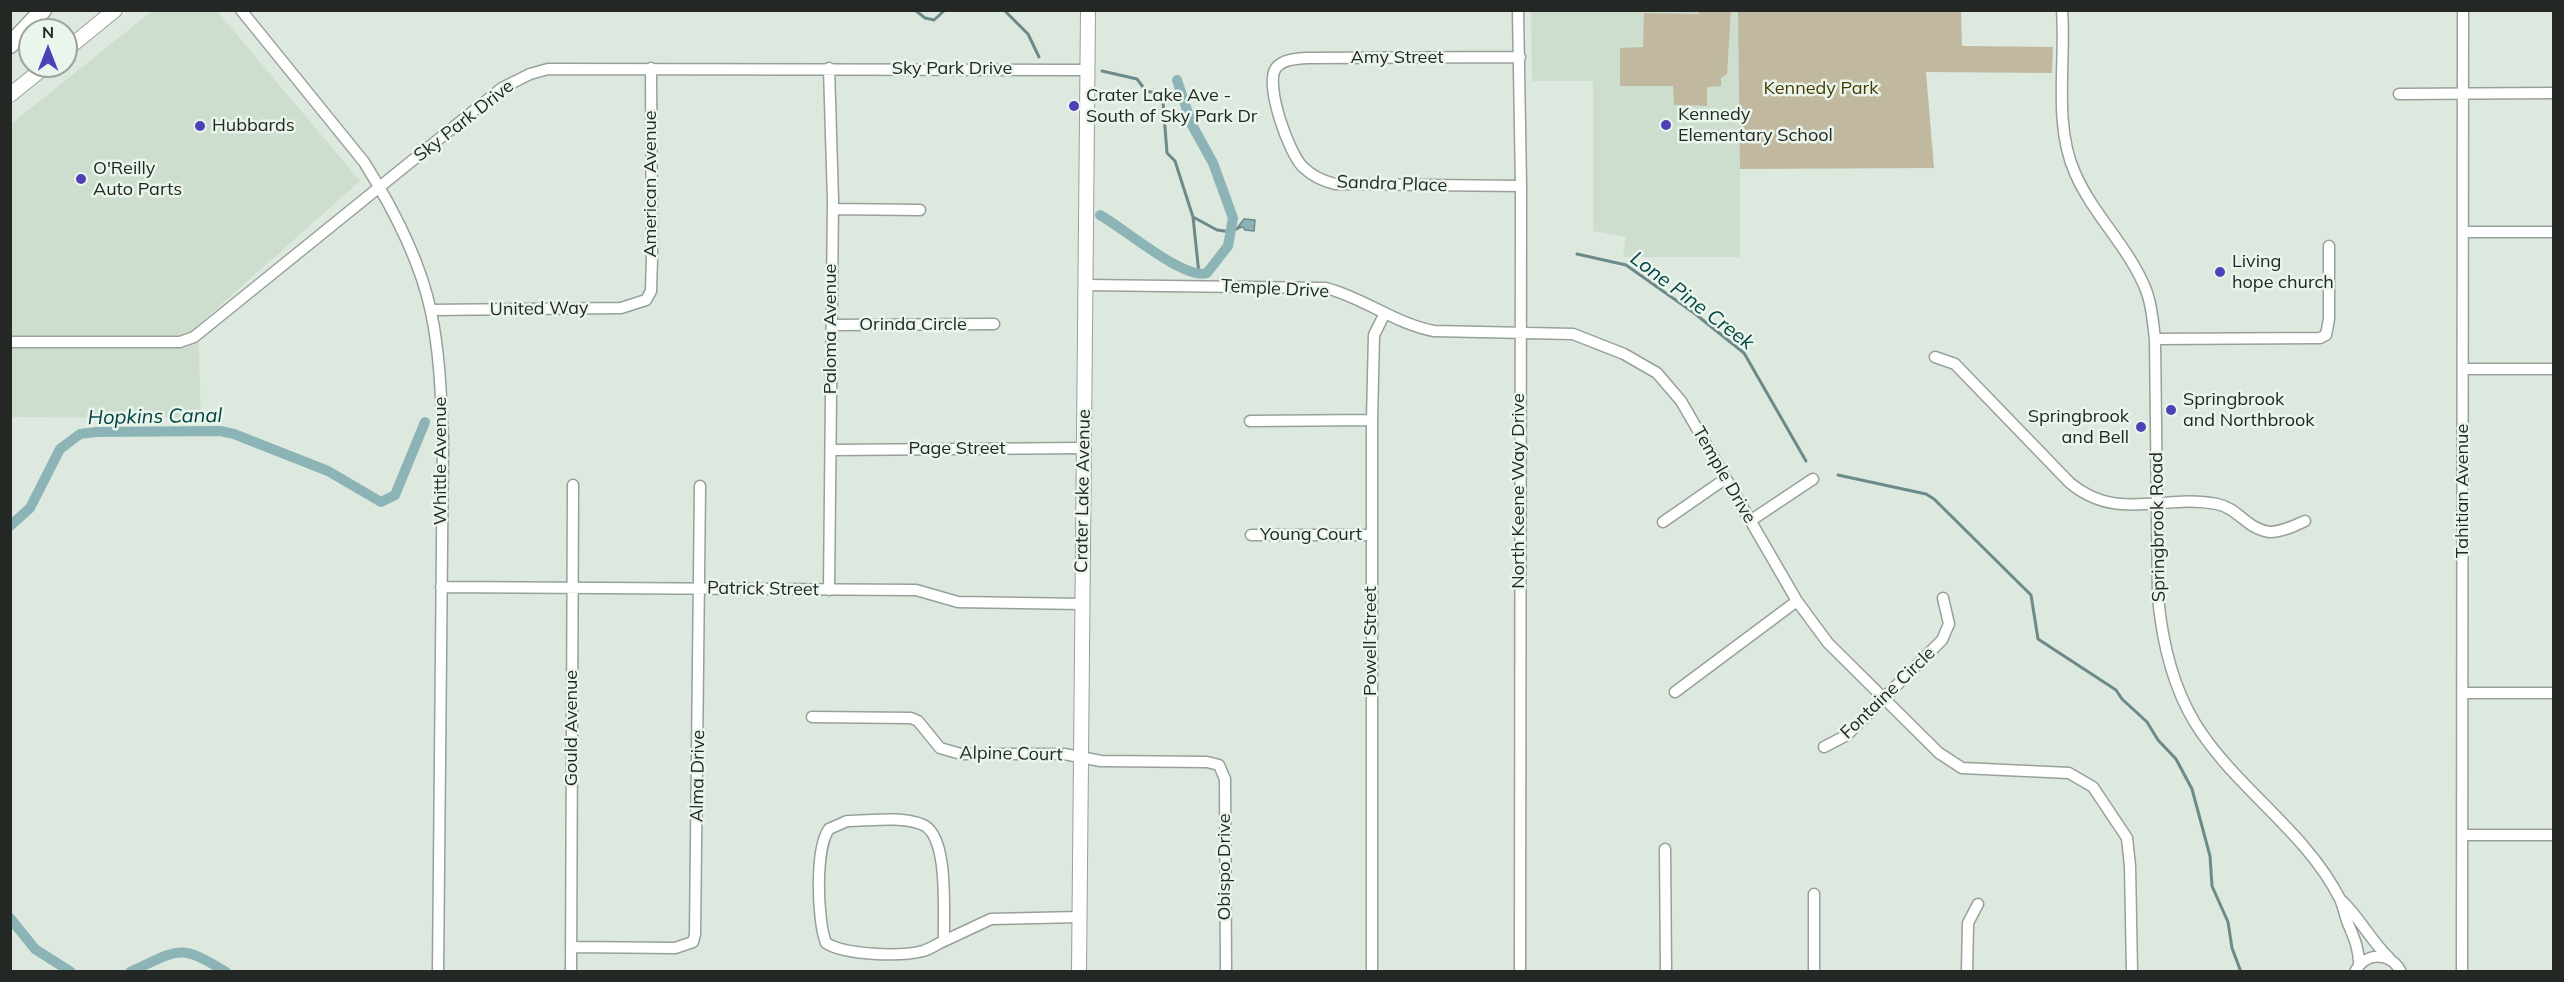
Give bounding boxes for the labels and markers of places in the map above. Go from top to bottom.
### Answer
place label: Crater Lake Ave - South of Sky Park Dr [1086,85,1257,128]
marker: Crater Lake Ave - South of Sky Park Dr [1067,99,1081,113]
place label: Kennedy Elementary School [1678,104,1833,146]
place label: Hubbards [212,115,295,137]
marker: Kennedy Elementary School [1659,118,1673,132]
marker: Hubbards [193,119,207,133]
place label: O'Reilly Auto Parts [93,158,182,201]
marker: O'Reilly Auto Parts [74,172,88,186]
place label: Living hope church [2232,251,2334,294]
marker: Living hope church [2213,265,2227,279]
place label: Springbrook and Northbrook [2183,389,2314,432]
marker: Springbrook and Northbrook [2164,403,2178,417]
place label: Springbrook and Bell [2028,406,2129,448]
marker: Springbrook and Bell [2134,420,2148,434]

